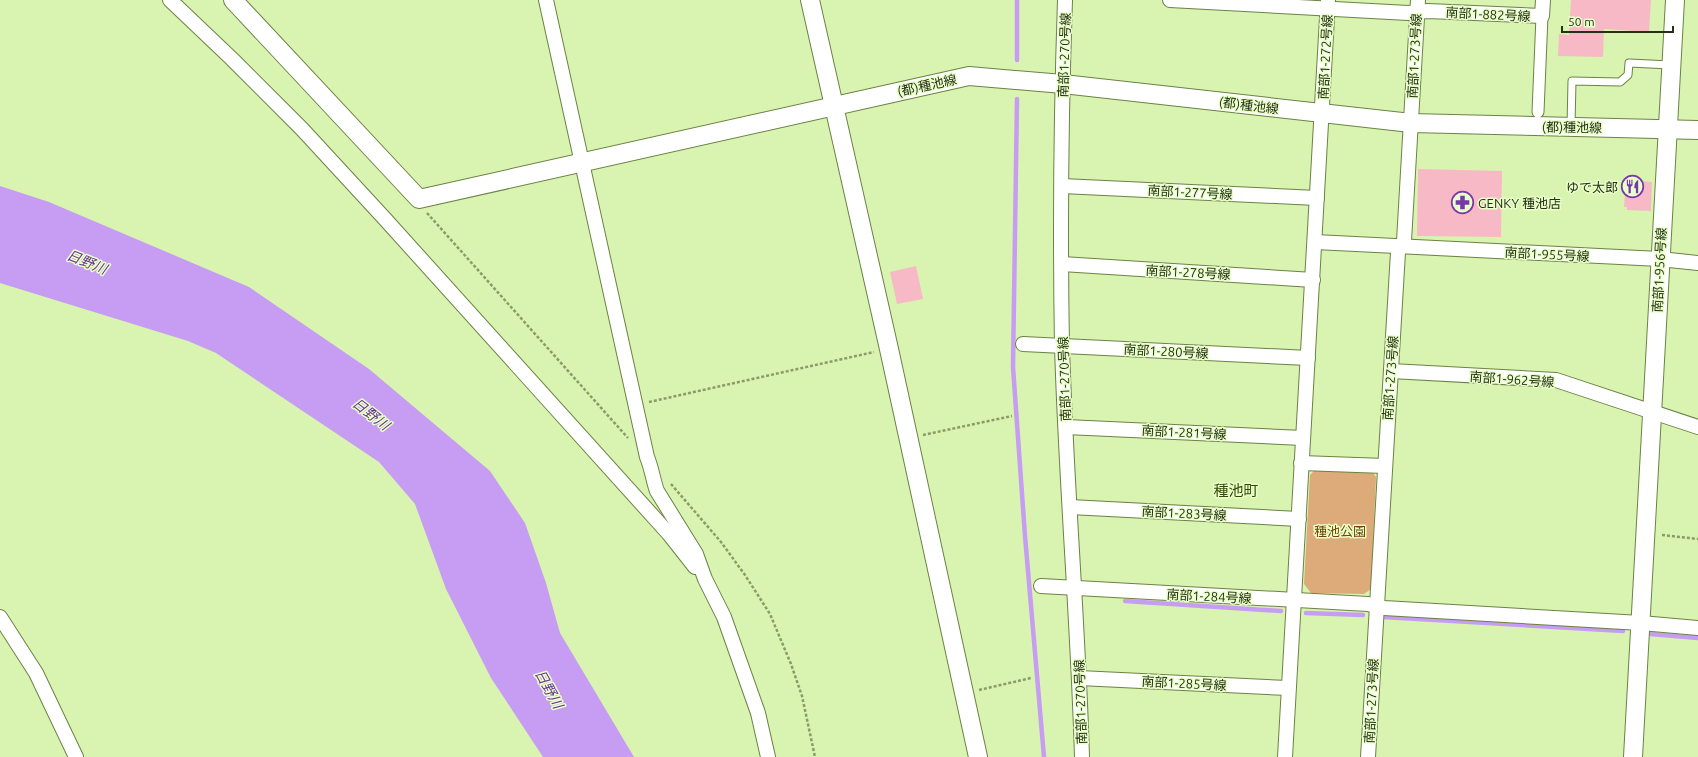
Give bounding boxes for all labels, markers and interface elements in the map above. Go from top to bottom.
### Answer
street label: 南部1-882号線 [1445,5,1531,23]
scale bar [1562,8,1673,34]
street label: 南部1-270号線 [1056,12,1072,98]
street label: 南部1-273号線 [1405,13,1423,99]
street label: 南部1-272号線 [1316,14,1334,100]
text: 50 m [1568,15,1595,28]
street label: (都)種池線 [896,72,958,99]
street label: (都)種池線 [1218,94,1280,117]
street label: (都)種池線 [1542,119,1602,136]
restaurant icon: ゆで太郎 [1620,174,1646,200]
place label: ゆで太郎 [1566,180,1618,194]
street label: 南部1-277号線 [1147,183,1233,201]
pharmacy icon: GENKY 種池店 [1450,190,1476,216]
place label: GENKY 種池店 [1478,196,1561,210]
street label: 南部1-956号線 [1650,227,1668,313]
street label: 南部1-955号線 [1504,245,1590,263]
water label: 日野川 [65,247,111,278]
street label: 南部1-278号線 [1145,263,1231,281]
street label: 南部1-273号線 [1380,335,1400,421]
street label: 南部1-270号線 [1056,336,1072,422]
street label: 南部1-280号線 [1123,342,1209,360]
street label: 南部1-962号線 [1469,369,1555,389]
water label: 日野川 [350,395,394,434]
street label: 南部1-281号線 [1141,423,1227,441]
district label: 種池町 [1213,482,1259,499]
street label: 南部1-283号線 [1141,504,1227,522]
park label: 種池公園 [1314,524,1366,538]
street label: 南部1-284号線 [1166,587,1252,605]
street label: 南部1-273号線 [1362,658,1380,744]
street label: 南部1-270号線 [1072,659,1088,745]
water label: 日野川 [532,667,567,713]
street label: 南部1-285号線 [1141,674,1227,692]

